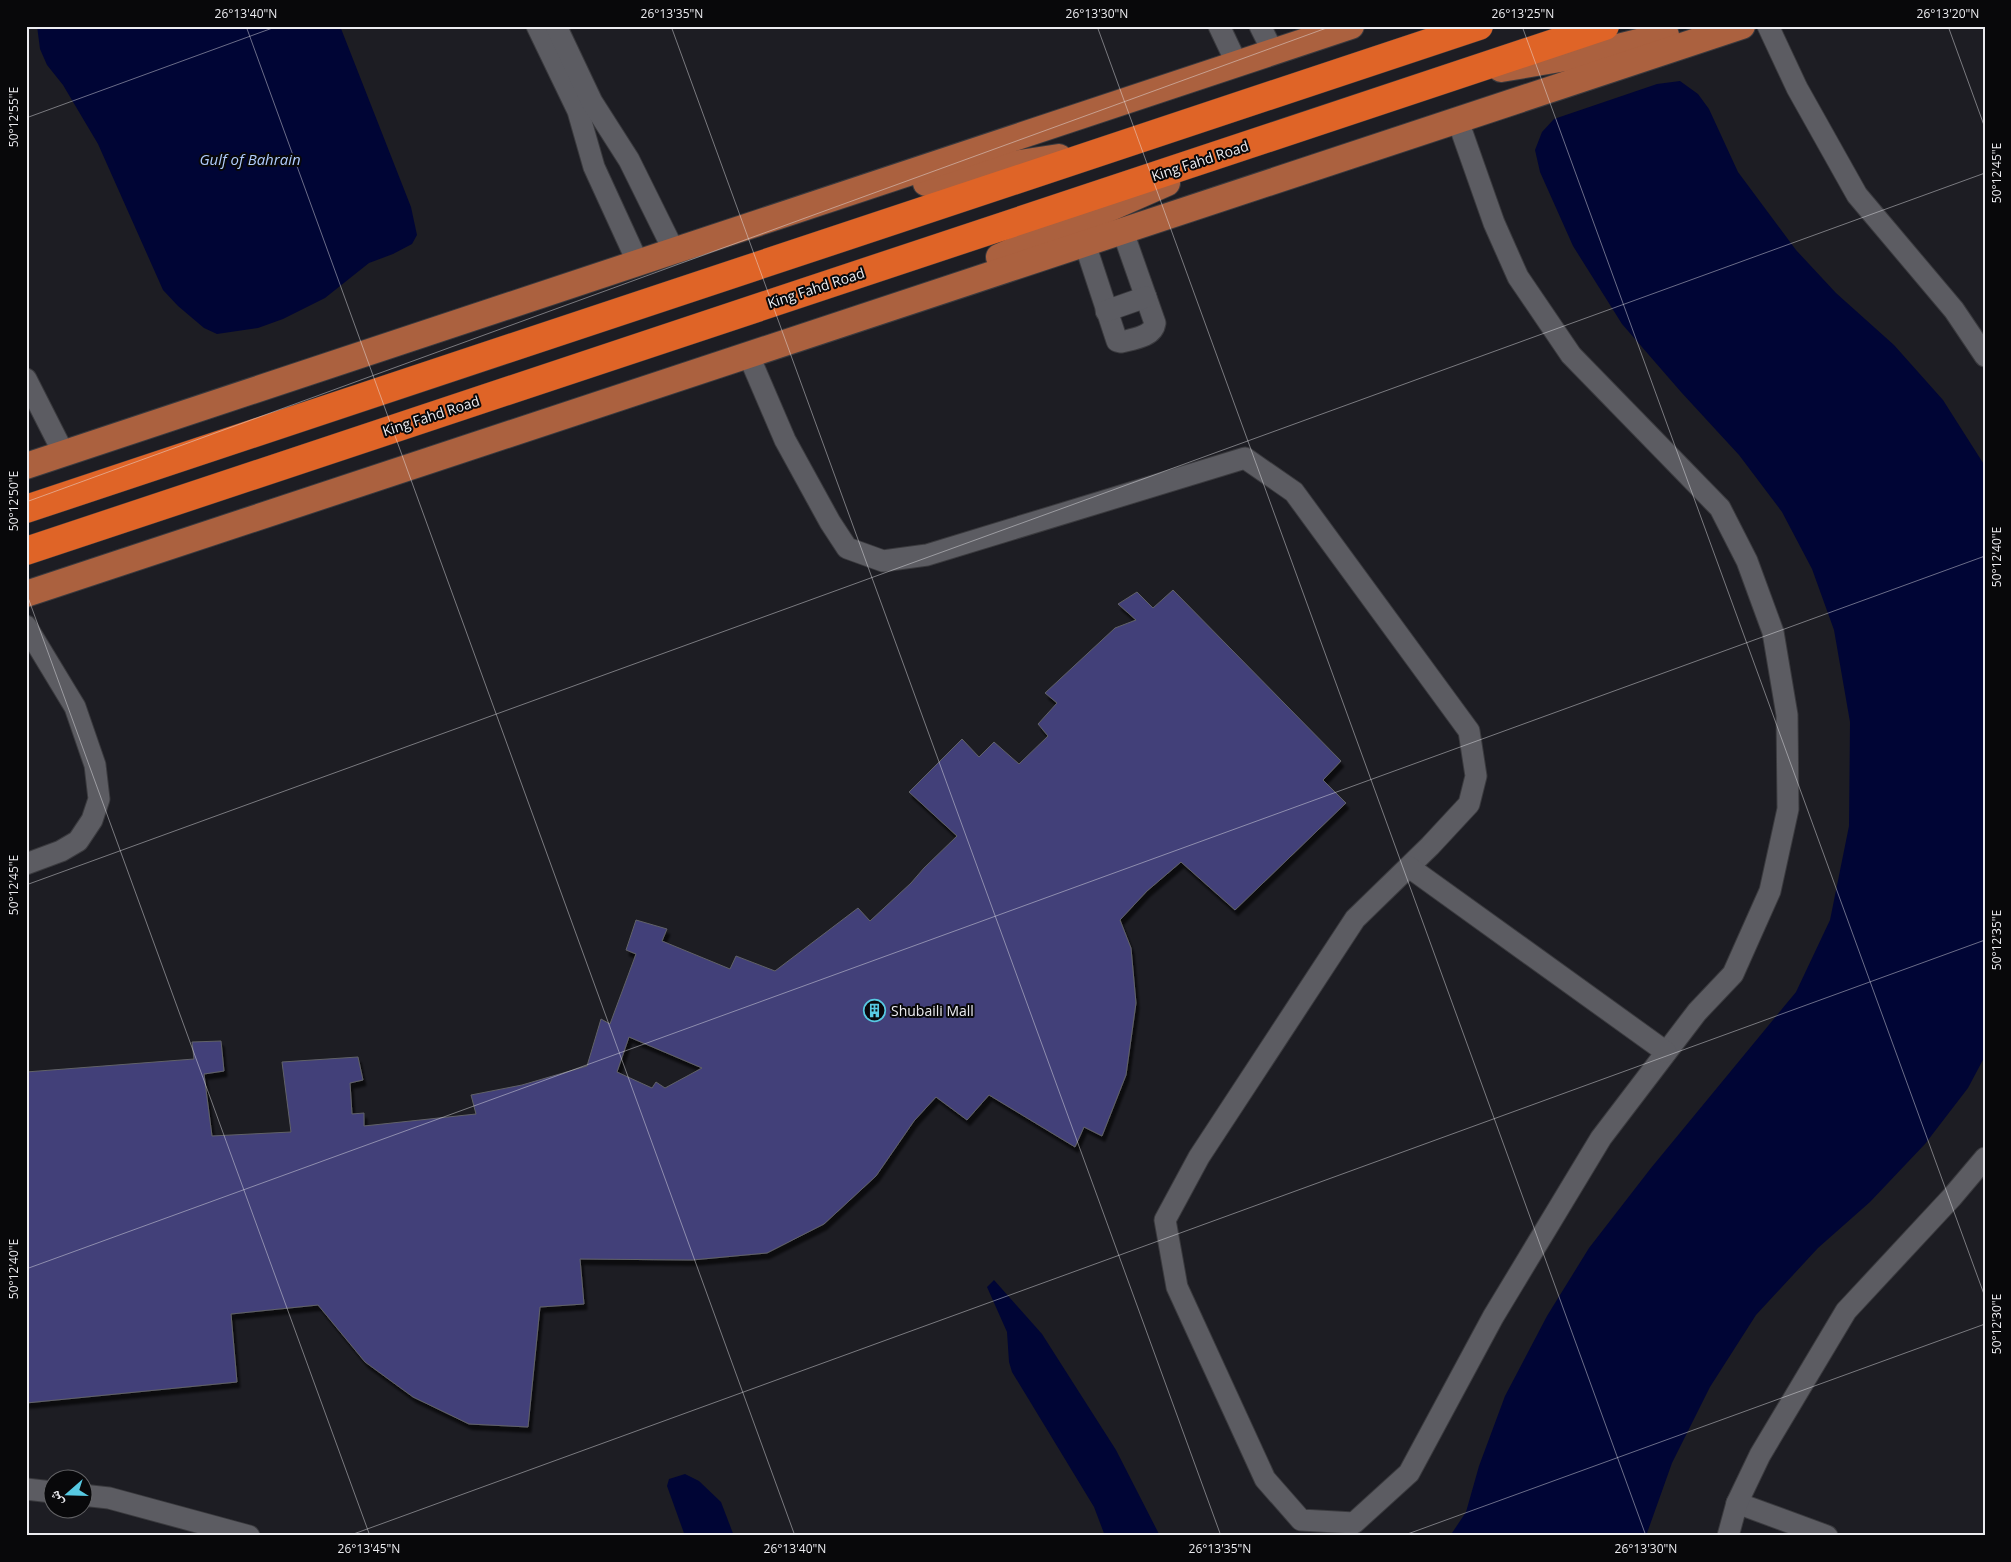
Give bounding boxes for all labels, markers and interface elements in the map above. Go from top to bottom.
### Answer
text: 26°13'40"N [215,5,277,22]
text: 26°13'35"N [641,5,703,22]
text: 26°13'30"N [1066,5,1128,22]
text: 26°13'25"N [1492,5,1554,22]
text: 26°13'20"N [1917,5,1979,22]
text: 50°12'55"E [5,87,22,147]
street label: King Fahd Road [1149,136,1251,185]
text: 50°12'45"E [1988,143,2005,203]
water label: Gulf of Bahrain [199,149,301,169]
street label: King Fahd Road [765,263,867,312]
street label: King Fahd Road [380,391,482,440]
text: 50°12'50"E [5,471,22,531]
text: 50°12'40"E [1988,527,2005,587]
text: 50°12'45"E [5,855,22,915]
text: 50°12'35"E [1988,910,2005,970]
building icon: Shubaili Mall [863,999,887,1023]
place label: Shubaili Mall [891,1001,974,1020]
text: 50°12'40"E [5,1239,22,1299]
text: 50°12'30"E [1988,1294,2005,1354]
north arrow [42,1470,92,1520]
text: ش [44,1488,67,1509]
text: 26°13'45"N [338,1540,400,1557]
text: 26°13'40"N [764,1540,826,1557]
text: 26°13'35"N [1189,1540,1251,1557]
text: 26°13'30"N [1615,1540,1677,1557]

